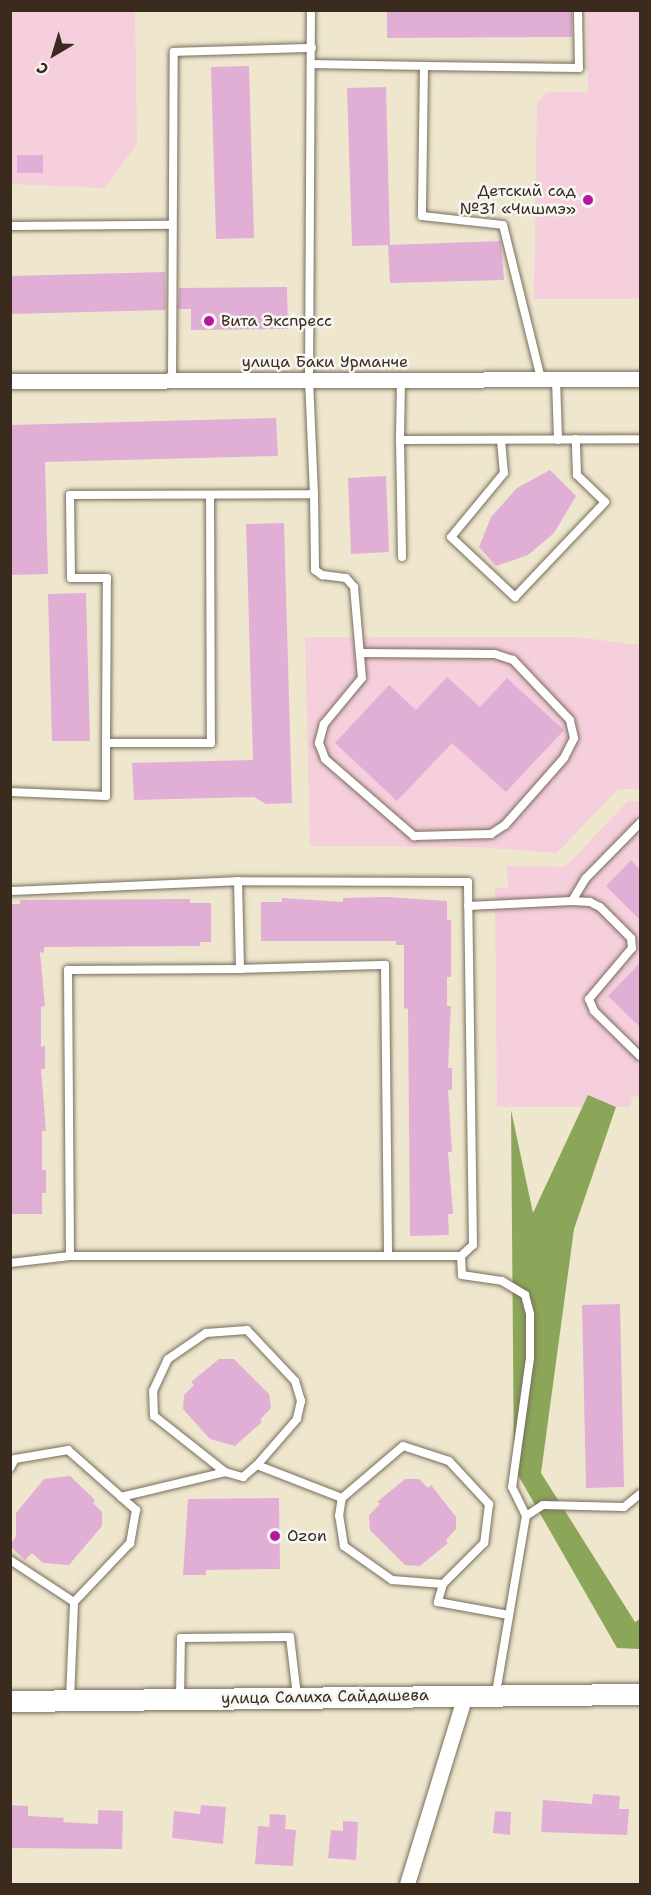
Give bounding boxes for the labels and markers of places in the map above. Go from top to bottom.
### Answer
place label: Детский сад №31 «Чишмэ» [459,181,576,219]
marker: Детский сад №31 «Чишмэ» [581,193,595,207]
place label: Вита Экспресс [221,311,332,331]
marker: Вита Экспресс [202,314,216,328]
place label: Ozon [287,1526,327,1546]
marker: Ozon [268,1529,282,1543]

